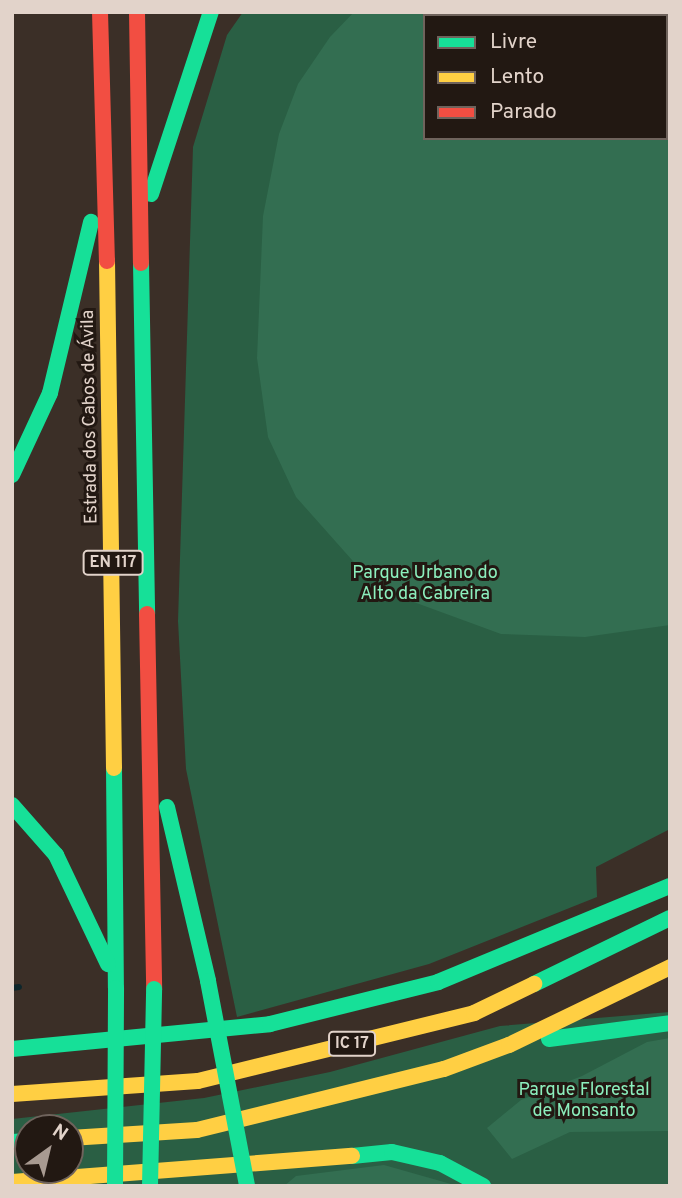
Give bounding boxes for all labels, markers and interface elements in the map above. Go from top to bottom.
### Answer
legend [423,14,668,140]
text: Livre [490,29,537,56]
text: Lento [490,64,544,91]
text: Parado [490,99,557,126]
street label: Estrada dos Cabos de Ávila [78,309,104,525]
road number: EN 117 [82,550,144,576]
park label: Parque Urbano do Alto da Cabreira [352,564,498,606]
road number: IC 17 [328,1032,376,1056]
park label: Parque Florestal de Monsanto [518,1081,650,1124]
north arrow [14,1114,84,1184]
text: N [47,1119,72,1147]

